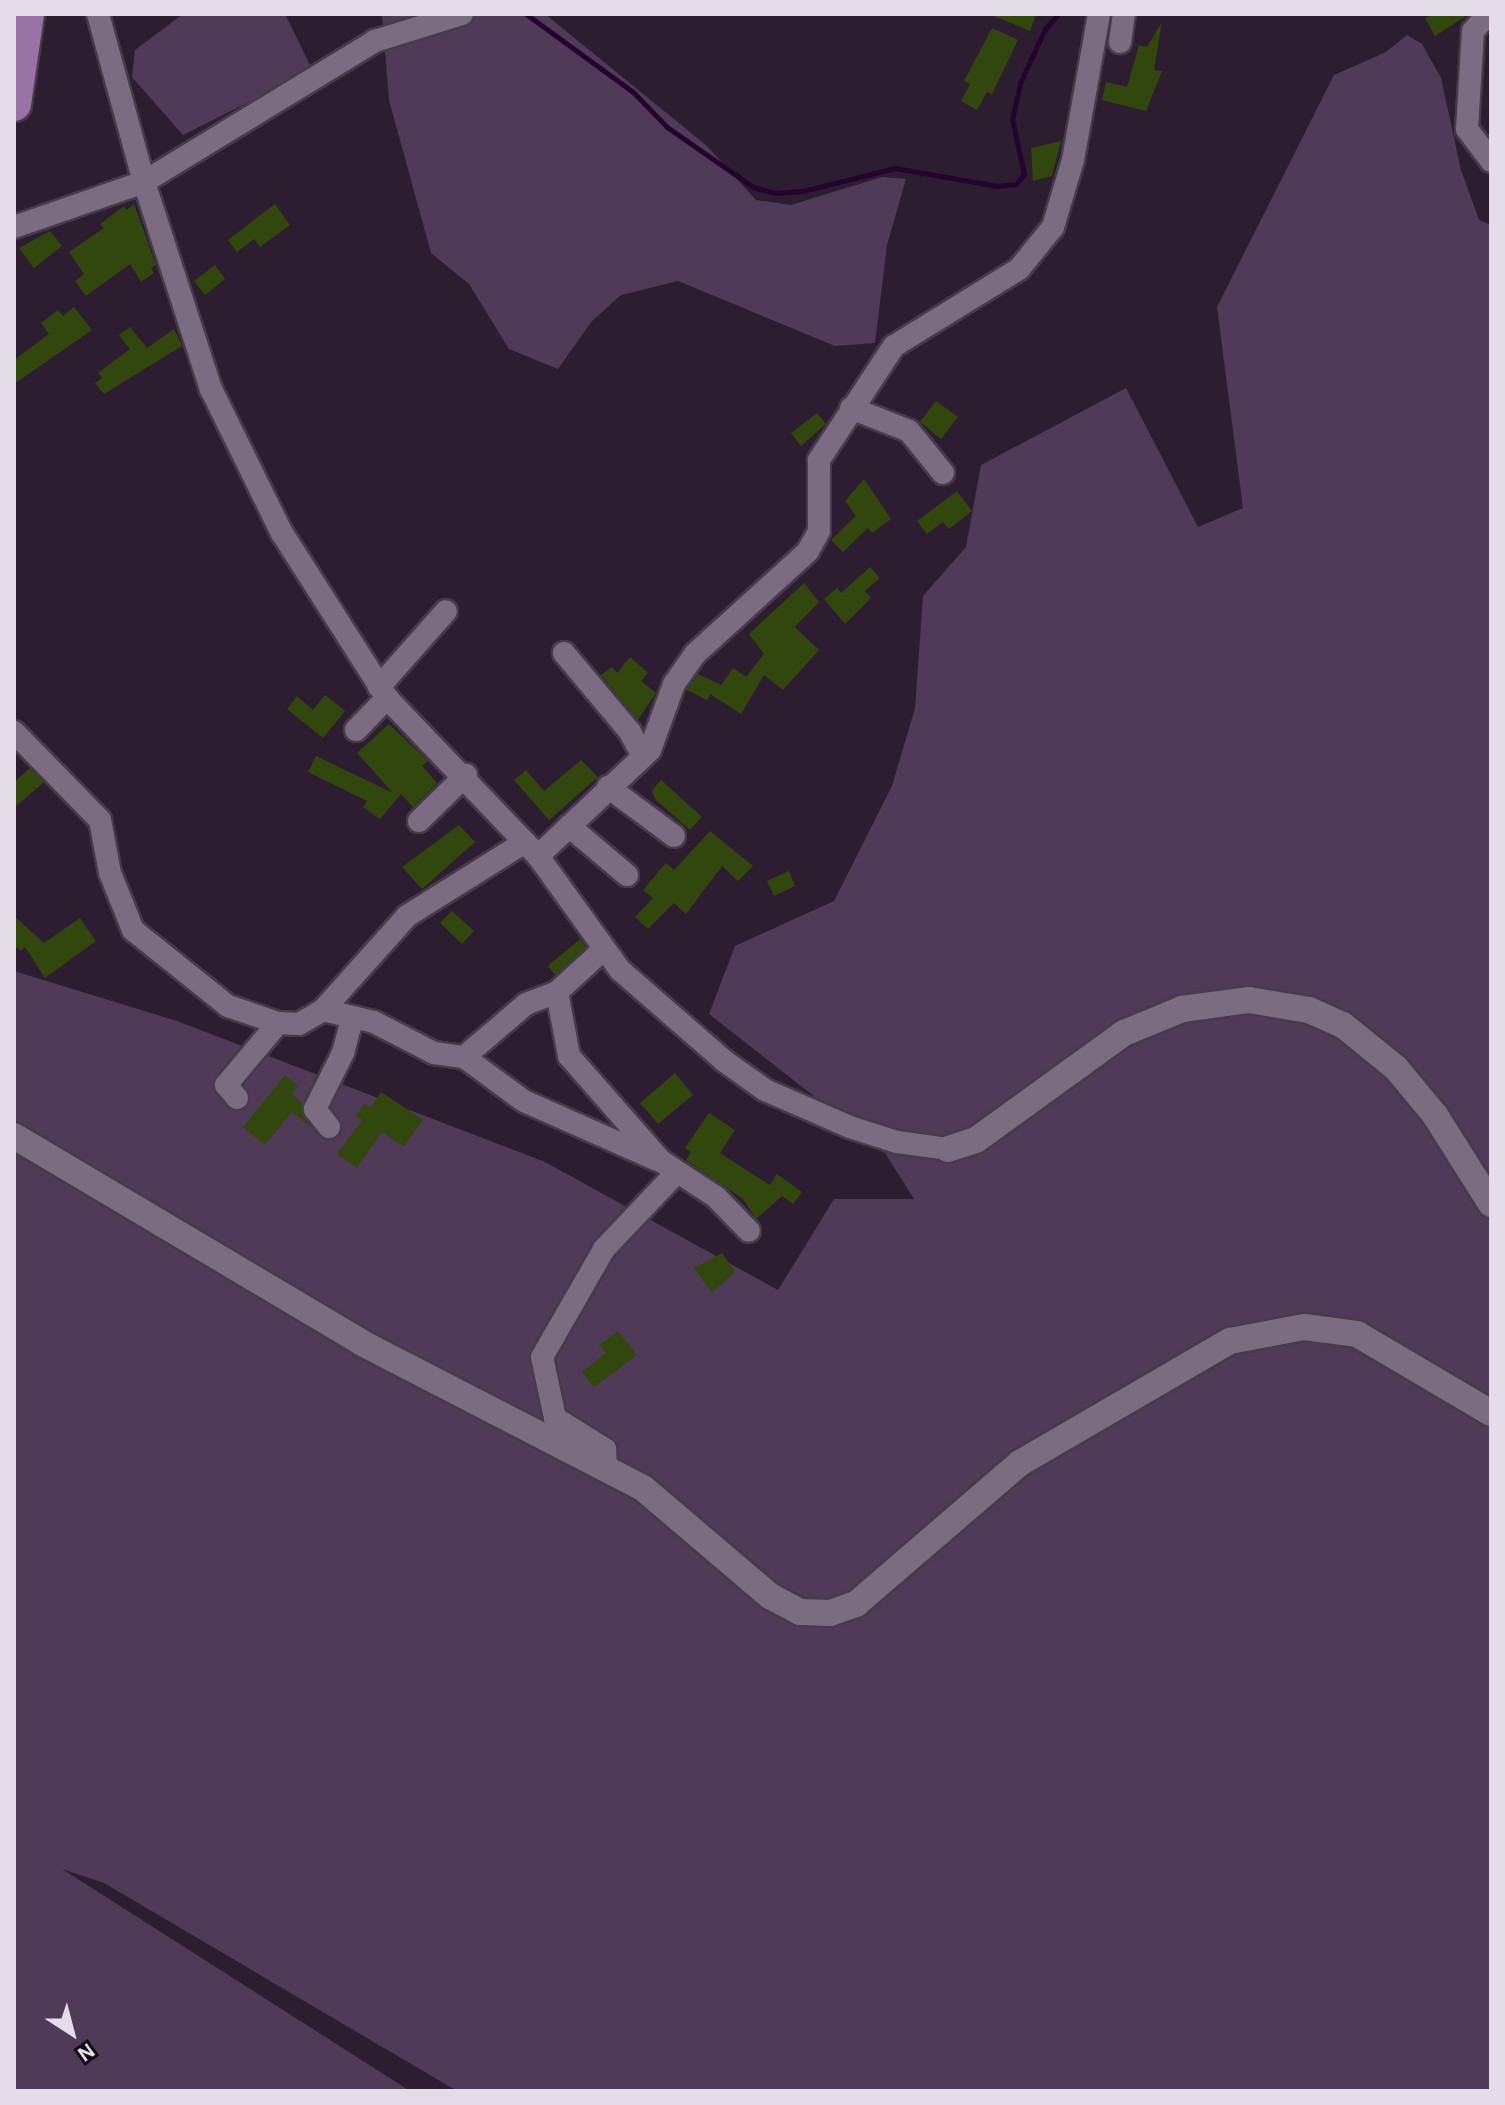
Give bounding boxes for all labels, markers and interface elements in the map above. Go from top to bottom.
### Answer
north arrow [32,1993,112,2073]
text: N [73,2039,99,2066]

